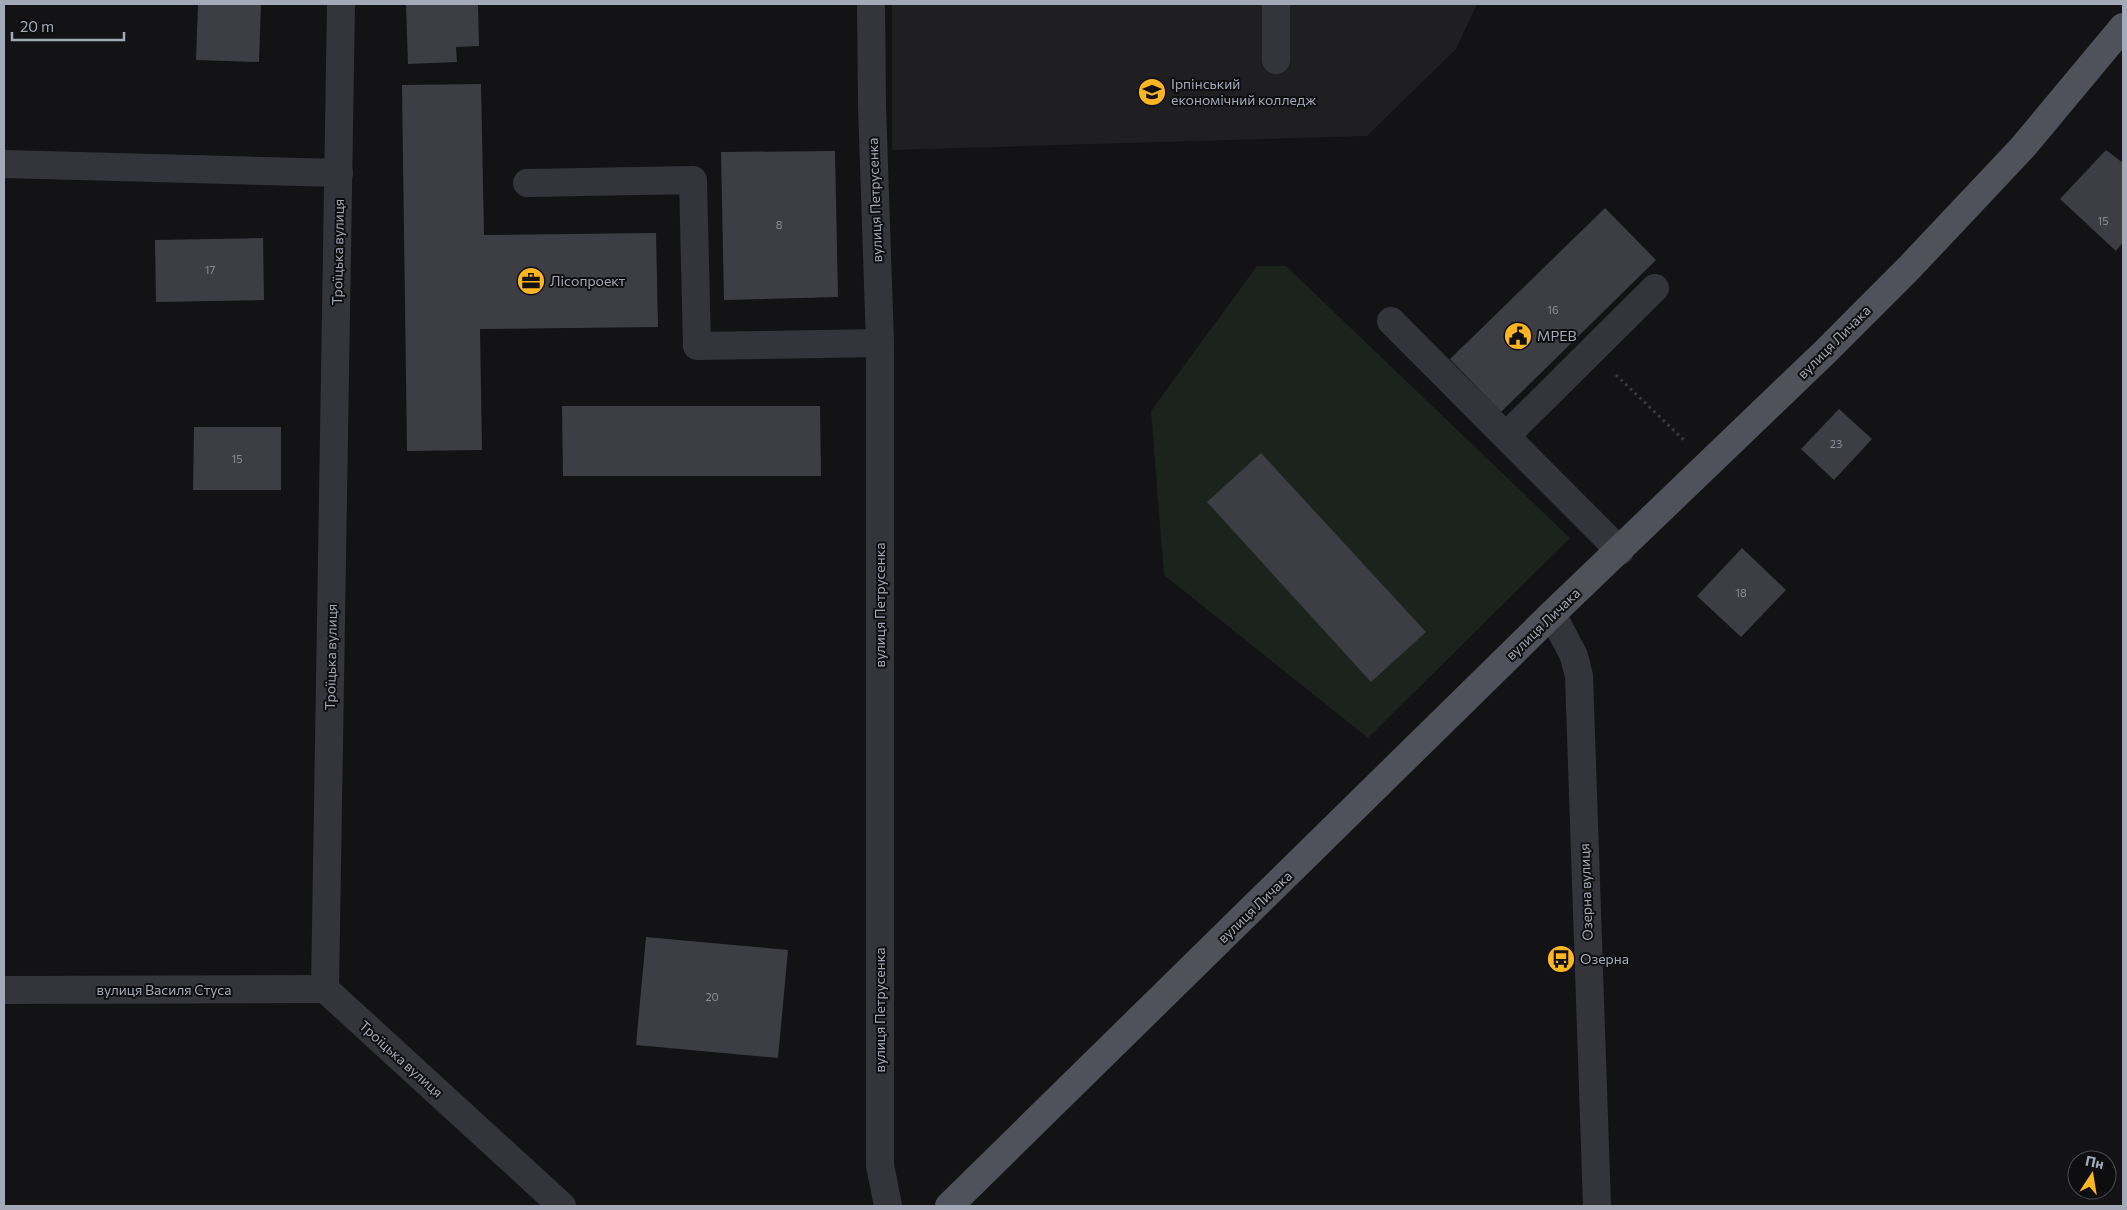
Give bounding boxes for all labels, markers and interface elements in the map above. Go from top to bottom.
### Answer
scale bar [12,10,125,42]
text: 20 m [20,17,54,35]
place label: Ірпінський економічний колледж [1171,75,1316,108]
school or university icon: Ірпінський економічний колледж [1137,77,1167,107]
street label: вулиця Петрусенка [864,137,885,263]
street label: Троїцька вулиця [328,199,347,305]
house number: 15 [2097,214,2109,227]
house number: 8 [776,218,783,231]
house number: 17 [205,263,215,276]
office icon: Лісопроект [516,266,546,296]
place label: Лісопроект [550,272,626,289]
street label: вулиця Личака [1794,302,1874,382]
house number: 16 [1547,303,1559,316]
public building icon: МРЕВ [1503,321,1533,351]
place label: МРЕВ [1537,327,1577,344]
house number: 23 [1830,437,1842,450]
house number: 15 [231,452,243,465]
street label: вулиця Петрусенка [871,543,888,667]
street label: вулиця Личака [1502,584,1583,663]
house number: 18 [1735,586,1747,599]
street label: Троїцька вулиця [321,604,340,710]
street label: Озерна вулиця [1575,843,1596,941]
street label: вулиця Личака [1214,867,1295,946]
bus stop icon: Озерна [1546,944,1576,974]
street label: вулиця Петрусенка [871,948,888,1072]
place label: Озерна [1580,950,1629,967]
street label: вулиця Василя Стуса [97,981,232,998]
house number: 20 [705,990,719,1003]
street label: Троїцька вулиця [356,1017,447,1101]
north arrow [2067,1150,2117,1200]
text: Пн [2084,1152,2106,1172]

